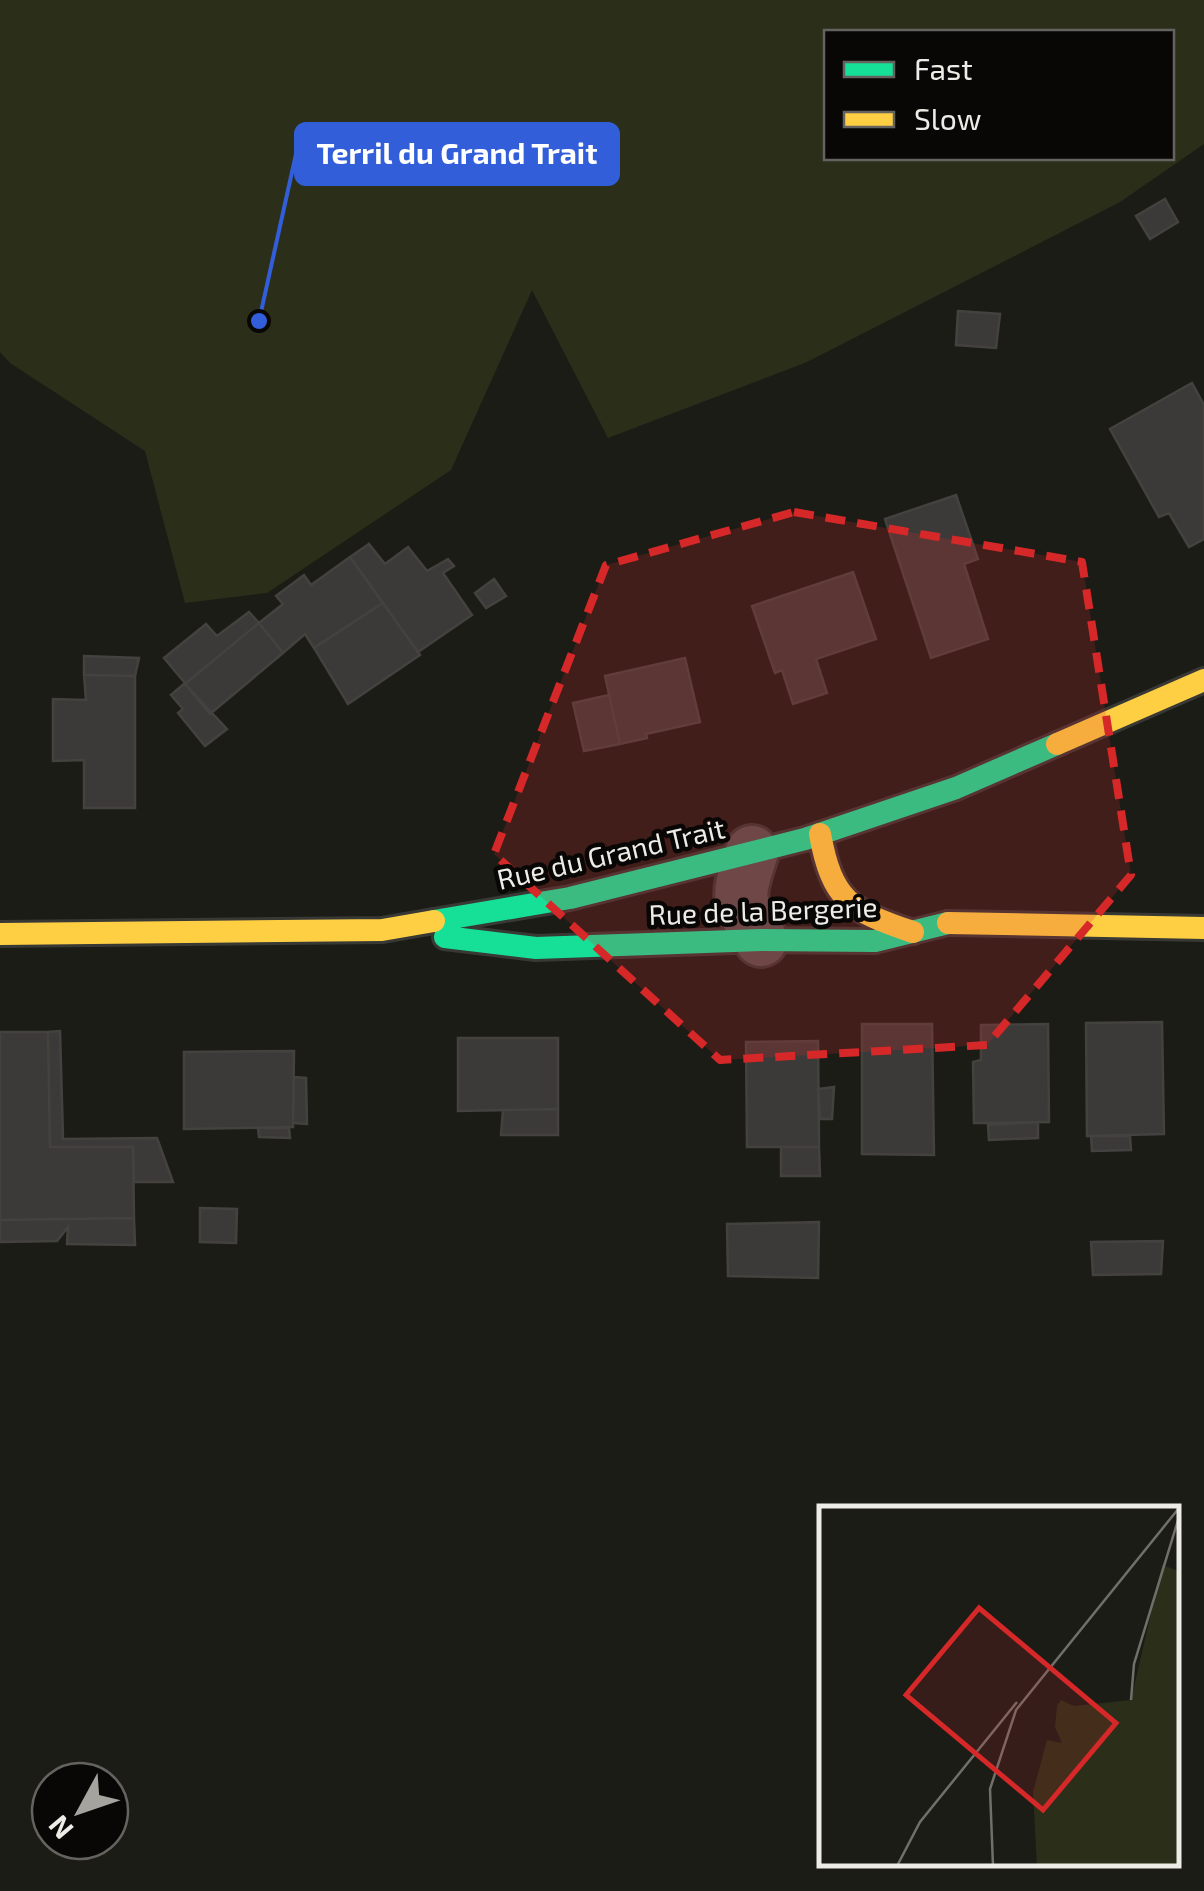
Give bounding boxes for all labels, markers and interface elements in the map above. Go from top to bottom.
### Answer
legend [824,30,1174,160]
text: Fast [914,50,973,86]
text: Slow [914,100,981,136]
callout: Terril du Grand Trait [296,124,618,184]
text: Terril du Grand Trait [317,134,597,170]
street label: Rue du Grand Trait [494,810,728,896]
street label: Rue de la Bergerie [648,889,878,931]
inset map [819,1506,1179,1866]
north arrow [30,1761,130,1861]
text: N [41,1809,80,1846]

